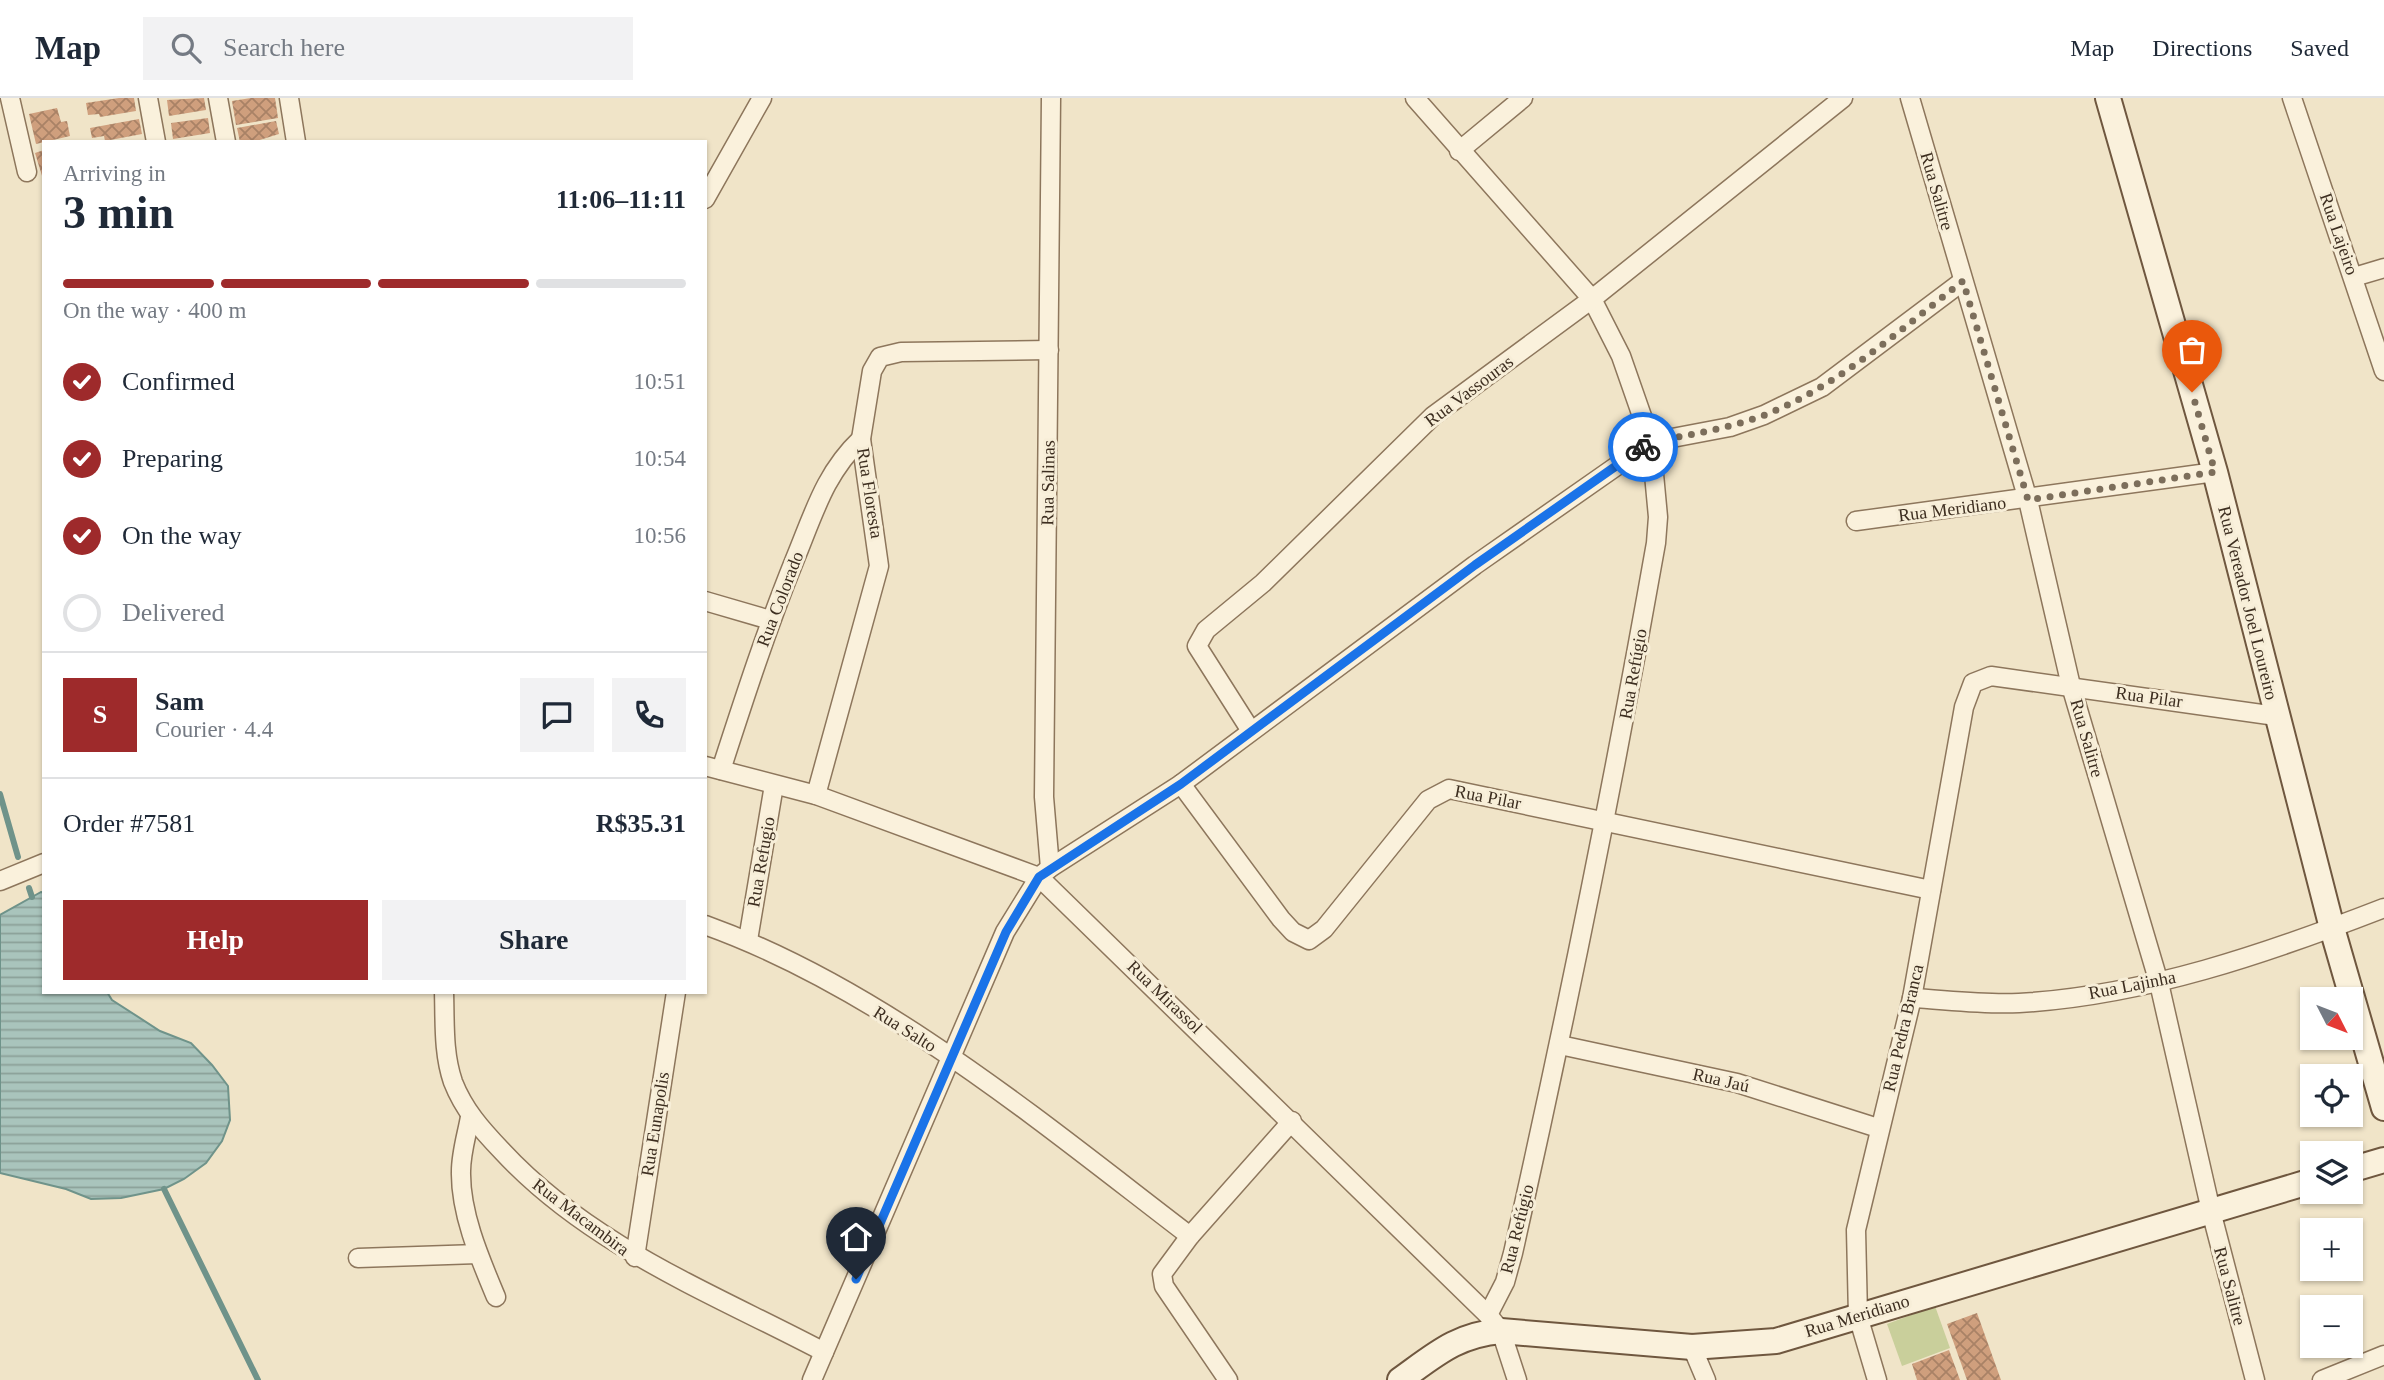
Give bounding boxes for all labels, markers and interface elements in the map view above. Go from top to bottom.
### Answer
search box [143,17,633,80]
icon: search [167,29,205,67]
text: Map [35,30,101,66]
text: Search here [223,33,345,62]
text: Map [2070,35,2114,61]
text: Directions [2152,35,2252,61]
text: Saved [2290,35,2349,61]
street label: Rua Salitre [1916,150,1958,232]
text: Arriving in [63,161,166,186]
text: 11:06–11:11 [556,185,686,214]
text: 3 min [63,187,174,238]
street label: Rua Lajeiro [2316,190,2362,278]
text: On the way · 400 m [63,298,246,323]
pin [2162,320,2222,392]
icon: bag [2173,331,2211,369]
street label: Rua Vassouras [1421,351,1517,431]
icon: check [63,363,101,401]
text: Confirmed [122,367,235,396]
text: 10:51 [634,369,686,394]
courier [1608,412,1678,482]
icon: bike [1624,428,1662,466]
icon: check [63,440,101,478]
street label: Rua Salinas [1037,440,1059,526]
text: Preparing [122,444,223,473]
text: 10:54 [634,446,686,471]
street label: Rua Floresta [853,446,887,540]
street label: Rua Meridiano [1897,492,2007,526]
street label: Rua Vereador Joel Loureiro [2214,504,2282,702]
icon: check [63,517,101,555]
text: On the way [122,521,242,550]
text: 10:56 [634,523,686,548]
street label: Rua Colorado [753,549,807,649]
text: Delivered [122,598,225,627]
street label: Rua Refúgio [1615,627,1651,721]
button: chat [520,678,594,752]
button: phone [612,678,686,752]
street label: Rua Pilar [2114,682,2184,712]
text: Sam [155,687,204,716]
street label: Rua Salitre [2066,697,2108,779]
text: S [93,700,107,729]
text: Courier · 4.4 [155,717,273,742]
street label: Rua Pilar [1453,781,1523,813]
text: Order #7581 [63,809,195,838]
text: R$35.31 [596,809,686,838]
street label: Rua Refugio [743,815,779,909]
button: Help [63,900,368,980]
button: Share [382,900,686,980]
street label: Rua Mirassol [1123,956,1207,1038]
street label: Rua Pedra Branca [1879,962,1927,1094]
street label: Rua Lajinha [2087,967,2177,1003]
north arrow [2300,987,2362,1050]
map controls [2300,987,2363,1358]
street label: Rua Salto [870,1002,940,1056]
street label: Rua Jaú [1691,1064,1751,1096]
button: locate [2300,1064,2363,1127]
street label: Rua Eunapolis [637,1070,673,1178]
button: layers [2300,1141,2363,1204]
street label: Rua Macambira [529,1174,633,1260]
street label: Rua Refúgio [1496,1182,1538,1276]
pin [826,1207,886,1279]
icon: home [837,1218,875,1256]
button: + [2300,1218,2363,1281]
street label: Rua Salitre [2210,1245,2250,1327]
street label: Rua Meridiano [1802,1291,1912,1341]
button: − [2300,1295,2363,1358]

